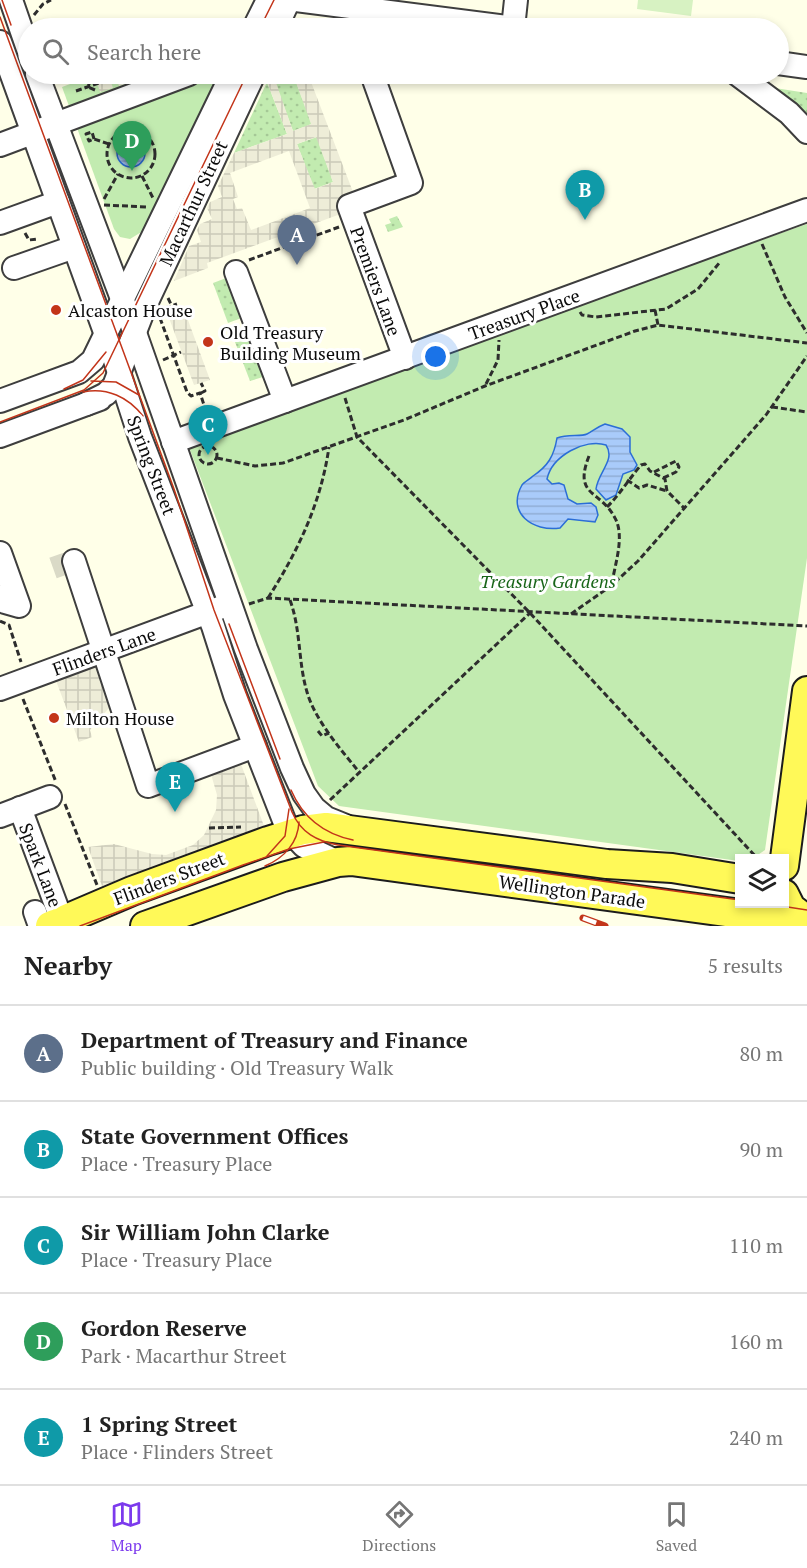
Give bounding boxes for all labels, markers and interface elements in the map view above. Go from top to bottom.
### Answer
search box [18,18,789,84]
icon: search [39,35,72,68]
text: Search here [87,37,201,66]
pin: D [112,122,152,171]
street label: Macarthur Street [153,136,233,270]
pin: B [566,170,604,220]
pin: A [278,216,316,265]
street label: Premiers Lane [345,223,407,339]
street label: Treasury Place [465,283,583,345]
place label: Alcaston House [68,298,193,322]
marker: Alcaston House [49,303,63,317]
place label: Old Treasury Building Museum [220,320,361,365]
marker: Old Treasury Building Museum [201,335,215,349]
your location [421,342,450,371]
pin: C [188,406,228,455]
street label: Spring Street [122,412,182,518]
park label: Treasury Gardens [480,569,616,593]
street label: Flinders Lane [49,621,159,681]
place label: Milton House [66,706,174,730]
marker: Milton House [47,711,61,725]
pin: E [156,762,195,812]
street label: Spark Lane [14,820,68,910]
street label: Flinders Street [110,846,228,910]
map controls [735,854,789,908]
button: layers [735,854,789,908]
street label: Wellington Parade [497,869,647,913]
text: Nearby [24,948,112,982]
text: 5 results [708,952,783,979]
text: Department of Treasury and Finance [81,1025,468,1054]
text: A [36,1040,51,1067]
text: 80 m [740,1040,783,1067]
text: Public building · Old Treasury Walk [81,1054,393,1081]
text: State Government Offices [81,1121,349,1150]
text: B [37,1136,50,1163]
text: 90 m [740,1136,783,1163]
text: Place · Treasury Place [81,1150,272,1177]
text: Sir William John Clarke [81,1217,329,1246]
text: C [37,1232,50,1259]
text: 110 m [729,1232,783,1259]
text: Place · Treasury Place [81,1246,272,1273]
text: Gordon Reserve [81,1313,247,1342]
text: D [36,1328,51,1355]
text: 160 m [729,1328,783,1355]
text: Park · Macarthur Street [81,1342,287,1369]
text: 1 Spring Street [81,1409,237,1438]
text: E [37,1424,50,1451]
text: 240 m [729,1424,783,1451]
text: Place · Flinders Street [81,1438,273,1465]
tab: Map [110,1498,143,1556]
tab: Directions [362,1498,436,1556]
tab: Saved [656,1498,697,1556]

